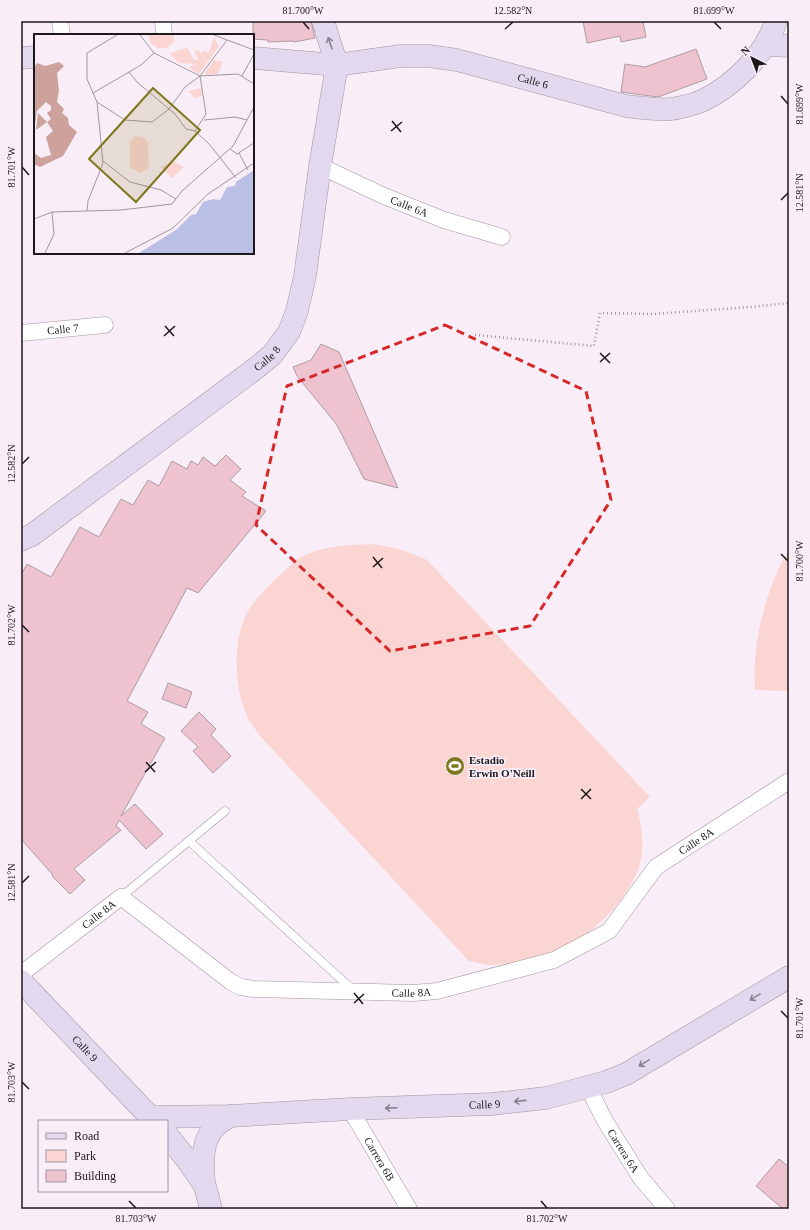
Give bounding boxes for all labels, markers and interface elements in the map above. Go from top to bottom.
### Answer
text: 81.700°W [283,5,324,16]
text: 12.582°N [494,5,532,16]
text: 81.699°W [694,5,735,16]
inset map [34,34,254,254]
one-way arrow [326,37,333,50]
north arrow [732,38,772,78]
text: N [738,43,752,58]
street label: Calle 6 [516,71,550,91]
text: 81.699°W [794,83,805,124]
text: 81.701°W [6,146,17,187]
text: 12.581°N [794,174,805,212]
street label: Calle 6A [389,193,430,219]
street label: Calle 7 [47,322,80,336]
street label: Calle 8 [251,343,283,373]
text: 12.582°N [6,445,17,483]
text: 81.700°W [794,540,805,581]
text: 81.702°W [6,604,17,645]
place label: Estadio Erwin O'Neill [469,754,535,779]
sports icon: Estadio Erwin O'Neill [444,755,466,777]
street label: Calle 8A [676,825,716,857]
text: 12.581°N [6,864,17,902]
street label: Calle 8A [79,897,118,931]
street label: Calle 8A [392,986,432,999]
one-way arrow [750,993,761,1001]
text: 81.701°W [794,997,805,1038]
street label: Calle 9 [70,1033,101,1064]
one-way arrow [638,1060,650,1068]
text: 81.703°W [6,1061,17,1102]
street label: Calle 9 [469,1097,502,1111]
one-way arrow [514,1097,527,1104]
one-way arrow [385,1104,398,1111]
legend [38,1120,168,1192]
street label: Carrera 6A [605,1127,642,1175]
text: Road [74,1129,99,1143]
street label: Carrera 6B [362,1135,397,1183]
text: Park [74,1149,96,1163]
text: Building [74,1169,116,1183]
text: 81.703°W [116,1213,157,1224]
text: 81.702°W [527,1213,568,1224]

